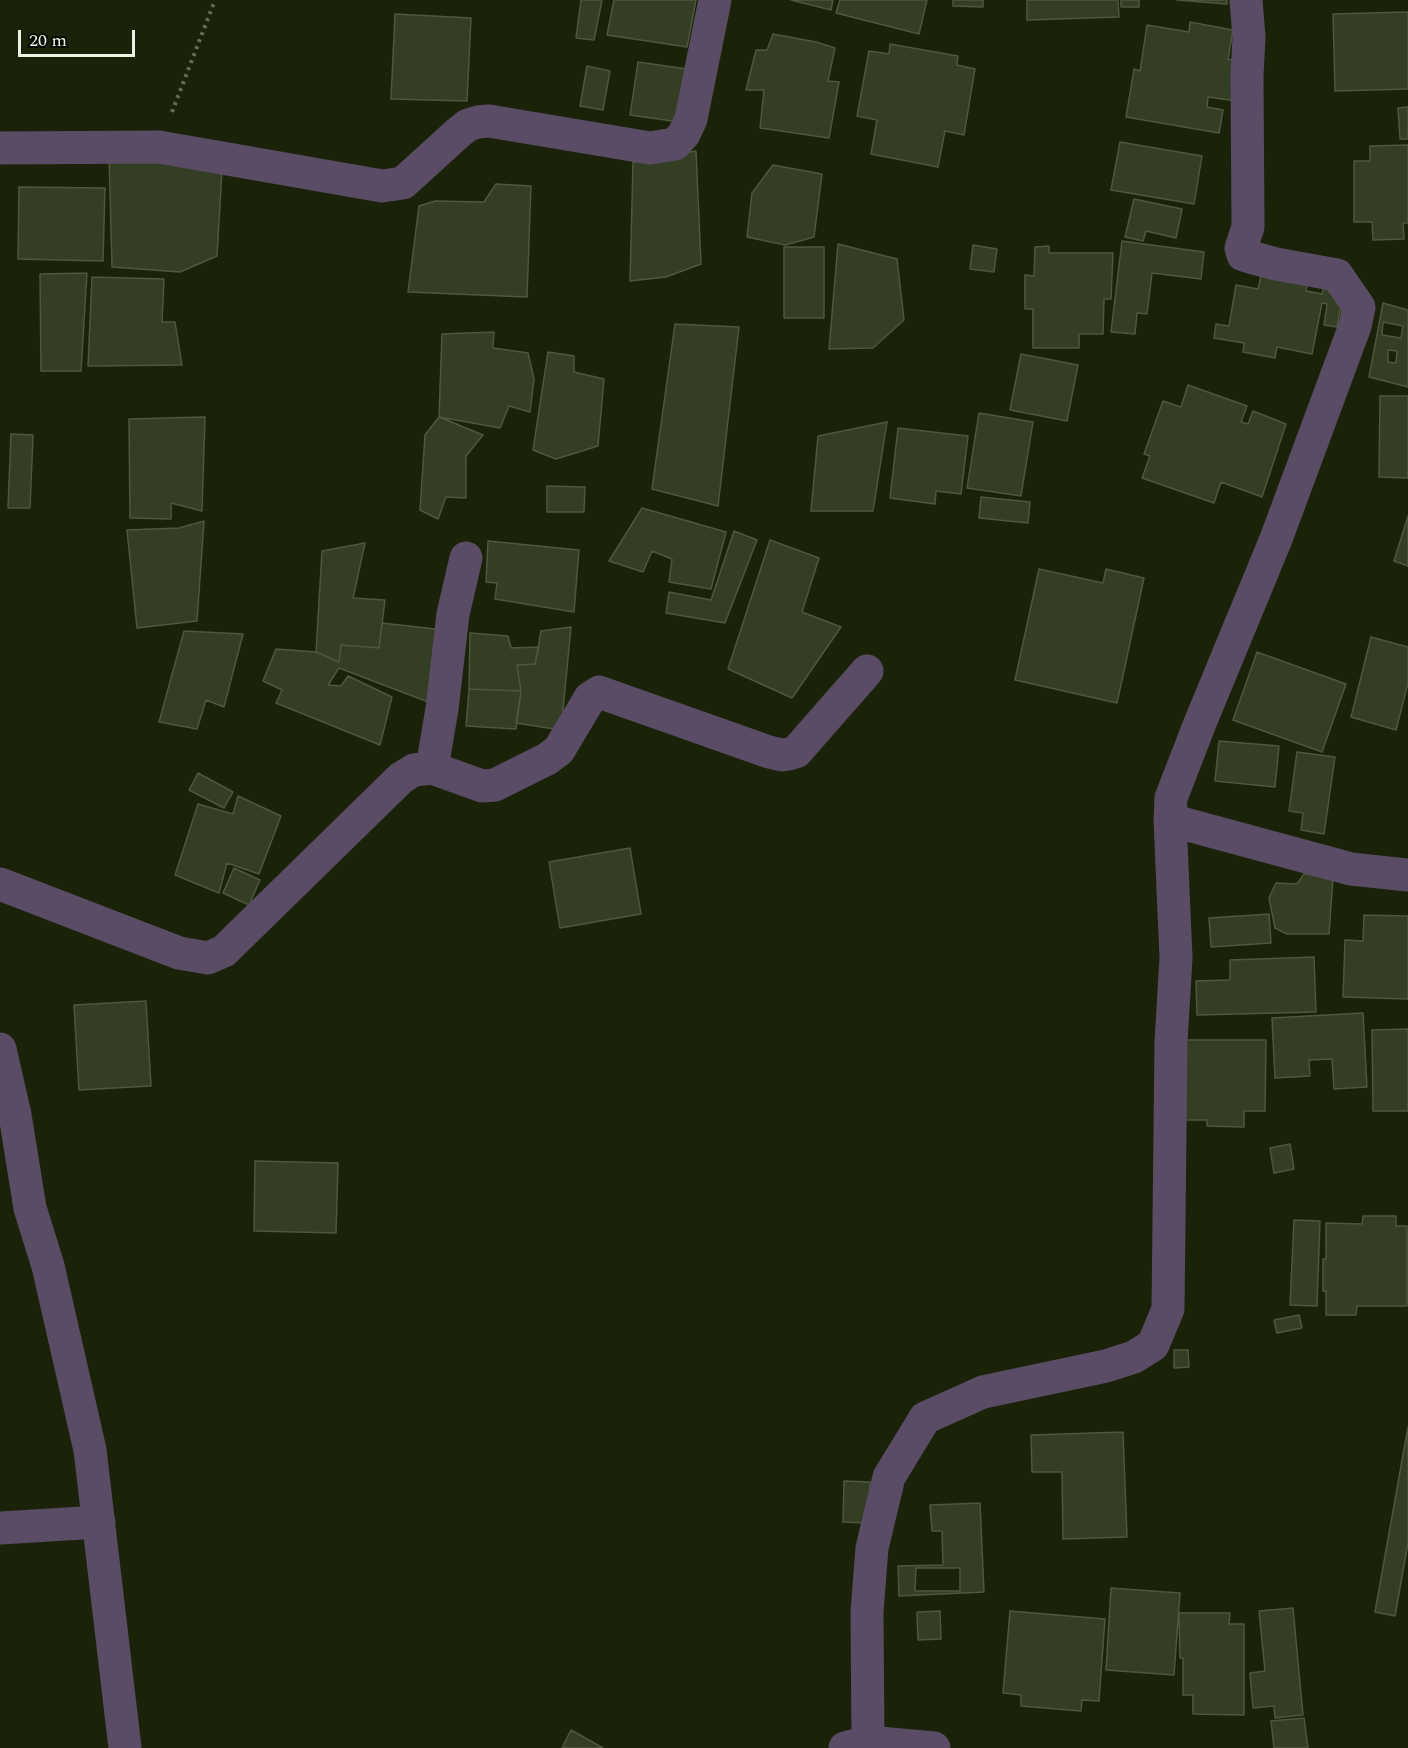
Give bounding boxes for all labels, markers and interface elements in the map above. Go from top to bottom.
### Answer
scale bar [21,18,138,56]
text: 20 m [29,27,67,54]

